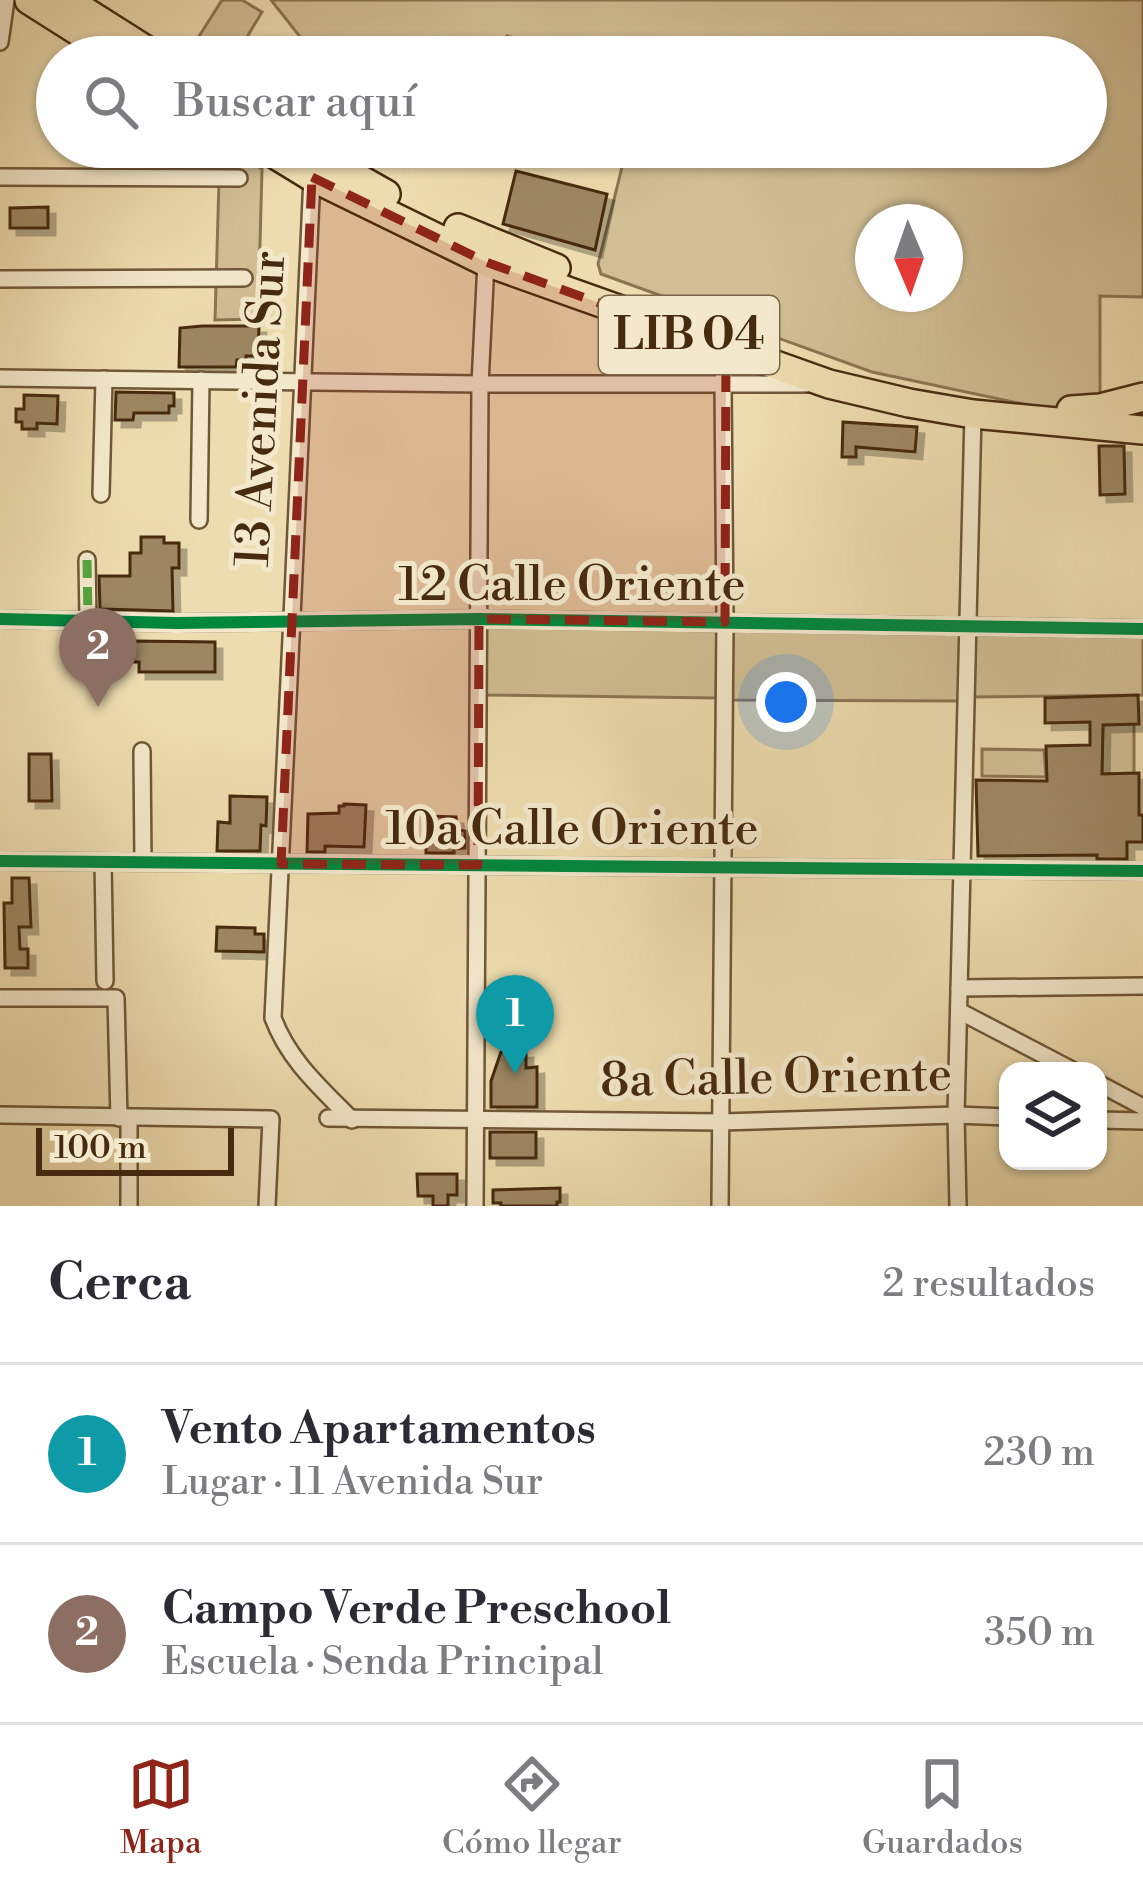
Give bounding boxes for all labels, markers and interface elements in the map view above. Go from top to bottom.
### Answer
search box [36,36,1107,168]
icon: search [78,69,144,135]
text: Buscar aquí [174,74,416,131]
north arrow [855,204,963,312]
street label: 13 Avenida Sur [224,249,300,569]
road number: LIB 04 [599,296,779,374]
street label: 12 Calle Oriente [398,556,746,616]
pin: 2 [59,608,137,707]
your location [756,672,816,732]
street label: 10a Calle Oriente [385,800,759,860]
pin: 1 [476,975,554,1074]
street label: 8a Calle Oriente [599,1046,953,1112]
map controls [999,1062,1107,1170]
button: layers [999,1062,1107,1170]
scale bar [36,1122,234,1175]
text: 100 m [54,1128,147,1169]
text: Cerca [48,1252,191,1316]
text: 2 resultados [882,1260,1095,1309]
text: Vento Apartamentos [162,1401,596,1458]
text: 1 [78,1429,96,1478]
text: 230 m [983,1429,1095,1478]
text: Lugar · 11 Avenida Sur [162,1458,543,1507]
text: Campo Verde Preschool [162,1581,671,1638]
text: 2 [75,1609,99,1658]
text: 350 m [984,1609,1095,1658]
text: Escuela · Senda Principal [162,1638,604,1687]
tab: Mapa [120,1751,202,1864]
tab: Cómo llegar [442,1751,622,1864]
tab: Guardados [862,1751,1023,1864]

